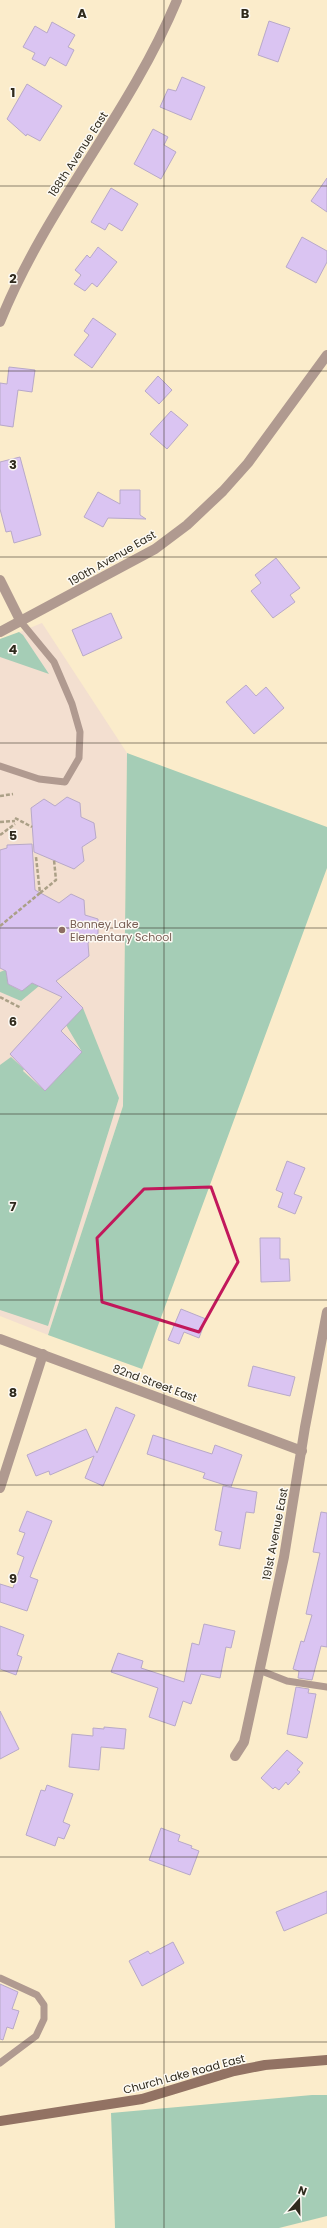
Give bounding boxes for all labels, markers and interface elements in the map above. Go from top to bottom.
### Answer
text: A [77,4,87,23]
text: B [241,4,250,23]
text: 1 [11,83,15,102]
street label: 188th Avenue East [44,108,112,200]
text: 2 [9,269,17,288]
text: 3 [9,455,17,474]
street label: 190th Avenue East [65,526,159,590]
text: 4 [9,640,18,659]
text: 5 [9,826,17,845]
place label: Bonney Lake Elementary School [70,916,172,945]
marker: Bonney Lake Elementary School [57,925,67,935]
text: 6 [9,1012,17,1031]
text: 7 [10,1197,17,1216]
street label: 82nd Street East [111,1360,199,1406]
text: 8 [9,1383,17,1402]
street label: 191st Avenue East [258,1486,292,1582]
text: 9 [9,1569,17,1588]
street label: Church Lake Road East [121,2050,247,2098]
north arrow [279,2180,319,2220]
text: N [296,2182,309,2200]

